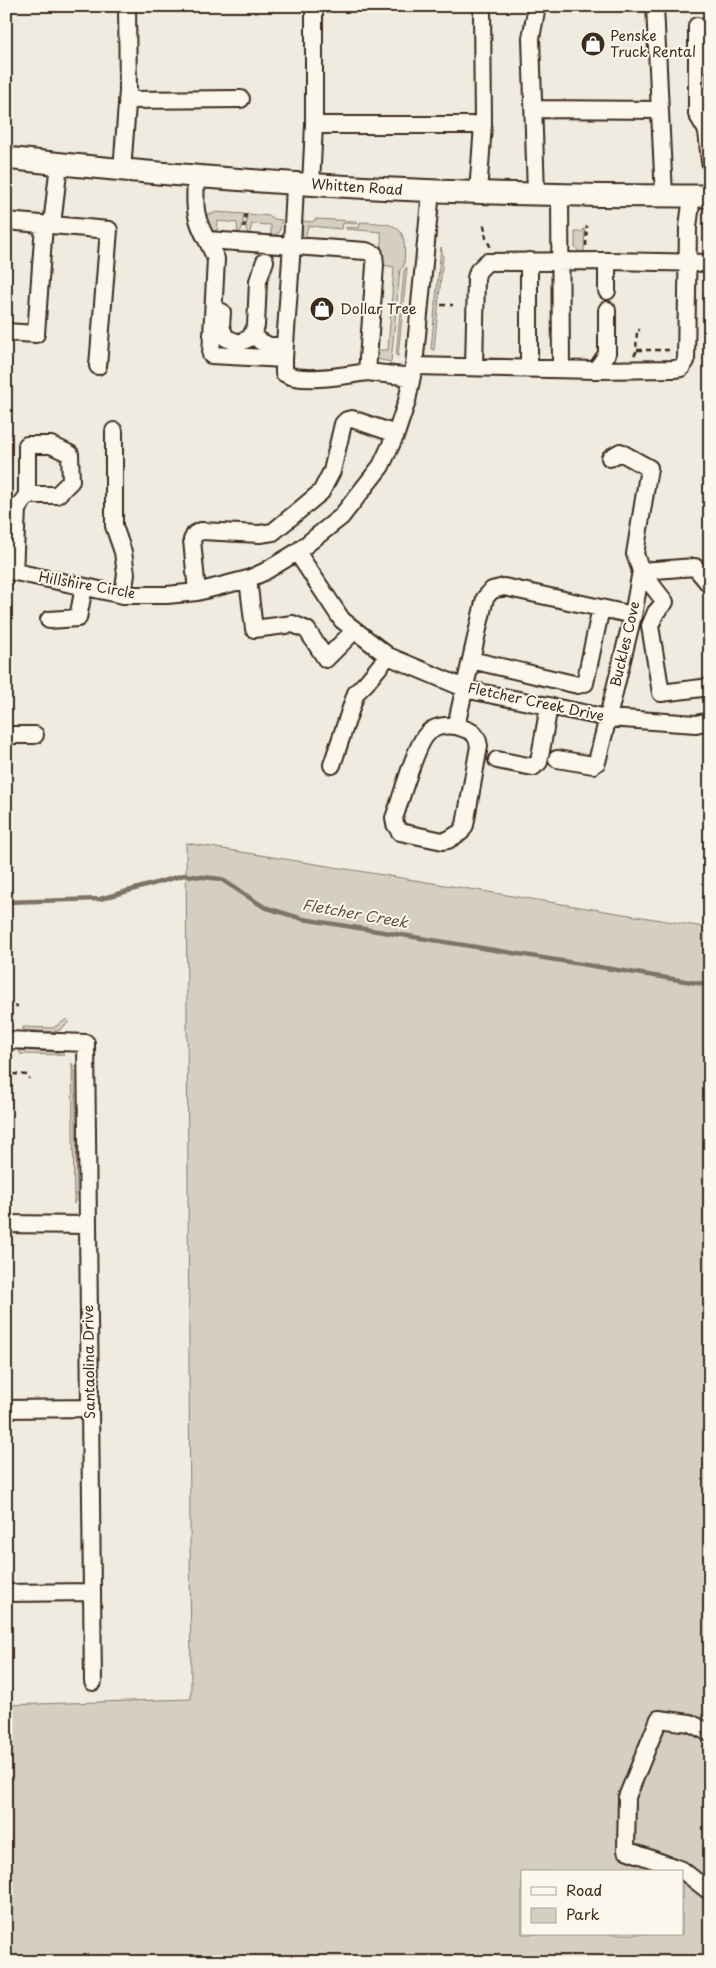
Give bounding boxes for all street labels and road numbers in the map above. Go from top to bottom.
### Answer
street label: Whitten Road [311,173,403,200]
street label: Hillshire Circle [37,566,137,603]
street label: Buckles Cove [604,599,645,689]
street label: Fletcher Creek Drive [466,677,606,726]
street label: Santaolina Drive [77,1305,100,1419]

